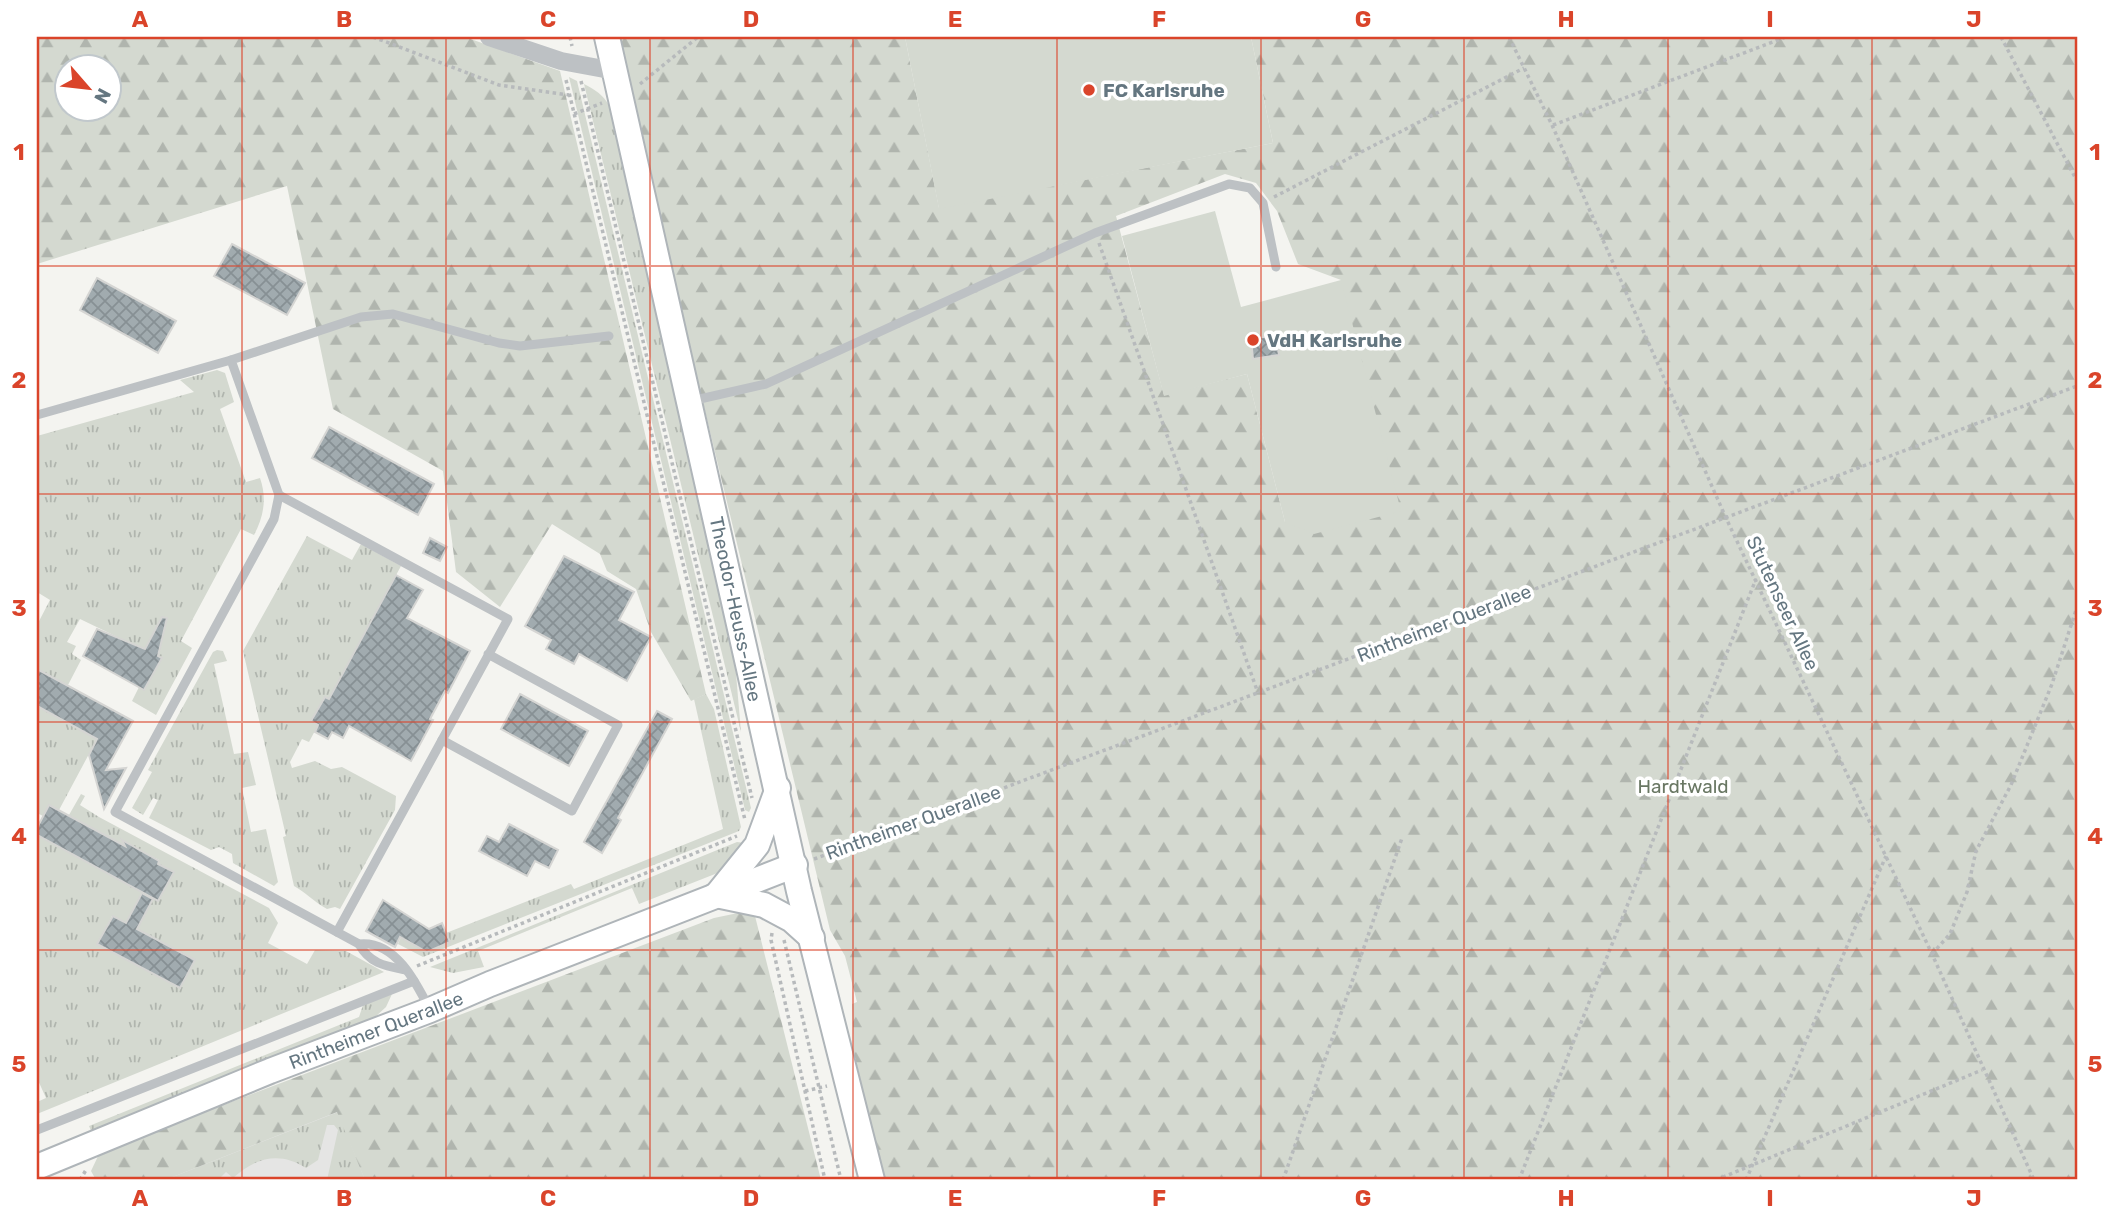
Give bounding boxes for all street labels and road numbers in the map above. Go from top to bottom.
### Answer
street label: Theodor-Heuss-Allee [705,515,766,704]
street label: Stutenseer Allee [1741,532,1824,674]
street label: Rintheimer Querallee [1354,580,1534,667]
street label: Rintheimer Querallee [822,780,1004,865]
street label: Rintheimer Querallee [286,987,466,1074]

